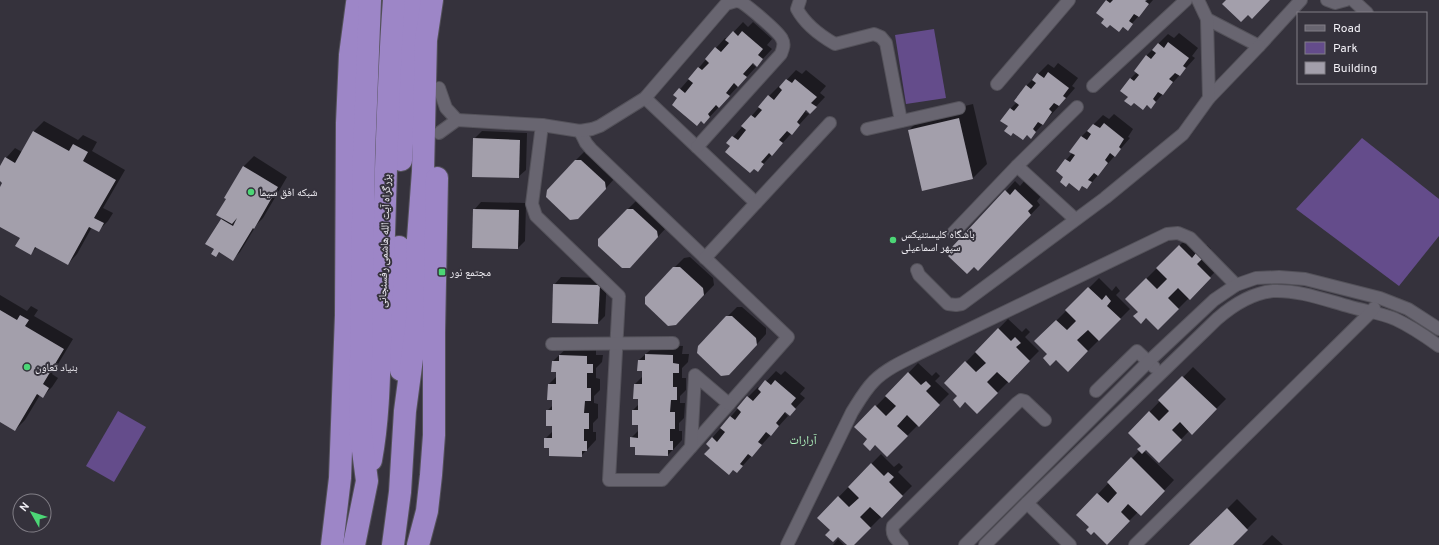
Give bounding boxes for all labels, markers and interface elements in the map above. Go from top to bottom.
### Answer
legend [1297,12,1427,84]
text: Road [1333,21,1361,37]
text: Park [1333,41,1358,57]
text: Building [1333,61,1377,77]
street label: بزرگراه آیت الله هاشمی رفسنجانی [376,174,394,308]
place label: شبکه افق سیما [259,186,317,200]
marker: شبکه افق سیما [246,187,256,197]
place label: باشگاه کلیستنیکس سپهر اسماعیلی [901,228,975,255]
marker: باشگاه کلیستنیکس سپهر اسماعیلی [888,235,898,245]
place label: مجتمع نور [449,266,491,280]
marker: مجتمع نور [437,267,447,277]
place label: بنیاد تعاون [35,361,78,375]
marker: بنیاد تعاون [22,362,32,372]
district label: آرارات [789,433,817,449]
north arrow [12,493,52,533]
text: N [17,500,33,515]

